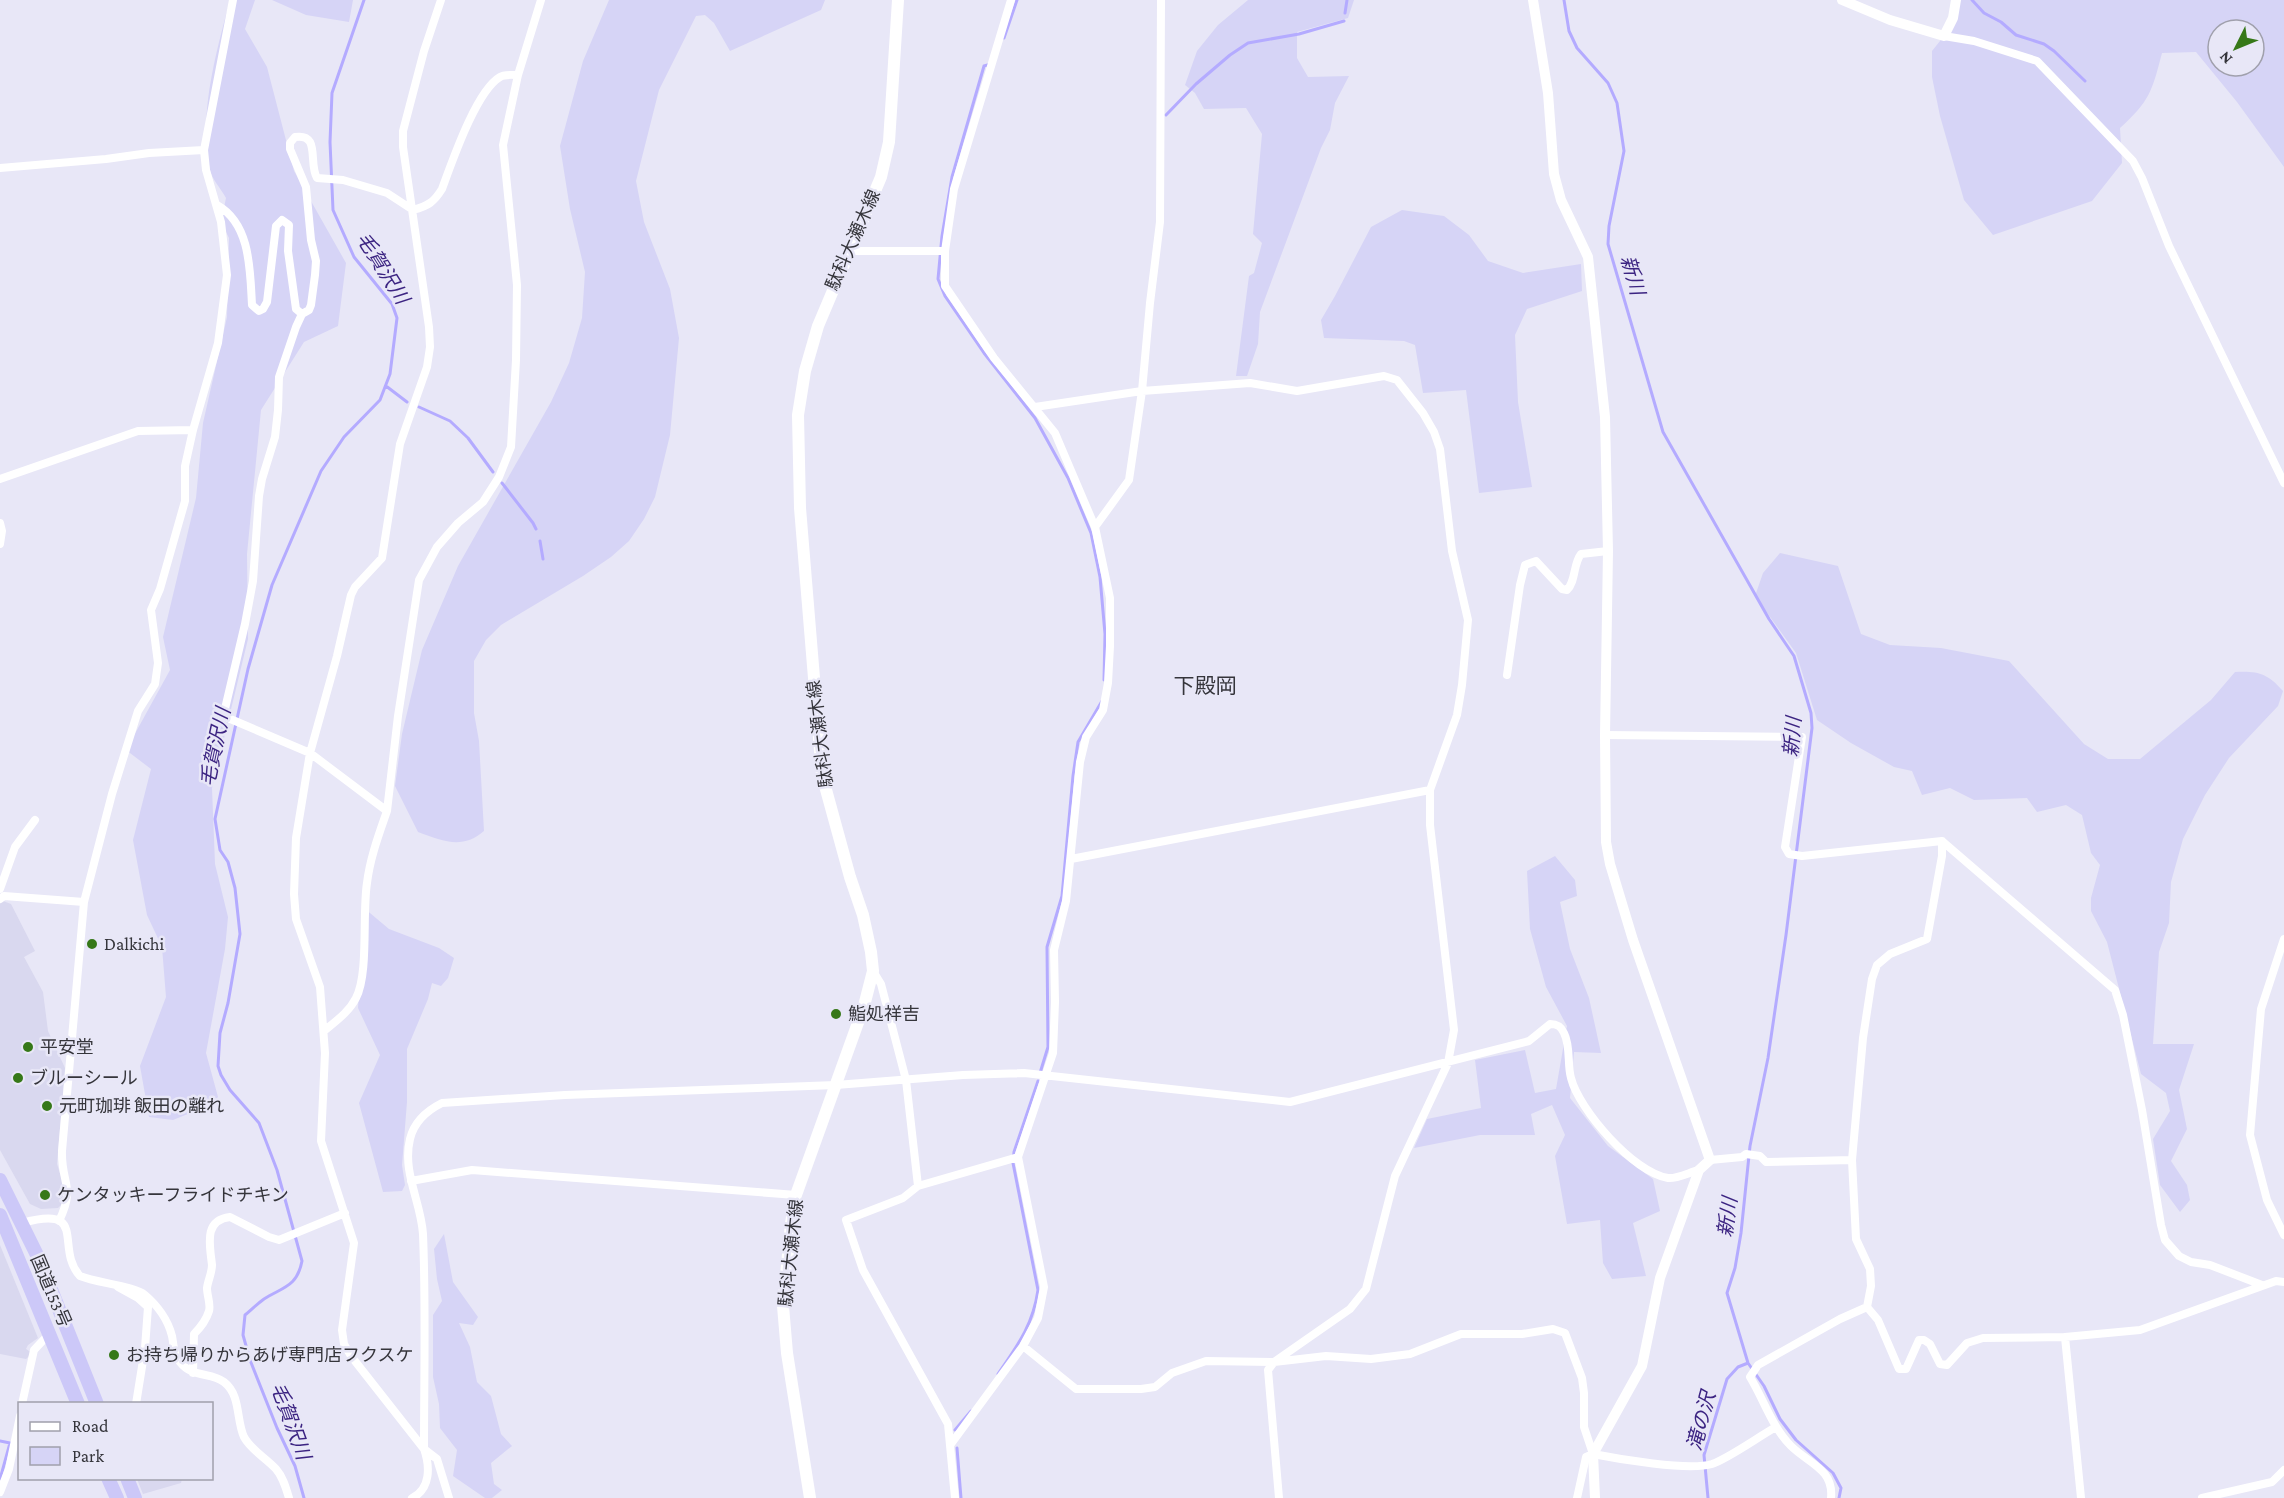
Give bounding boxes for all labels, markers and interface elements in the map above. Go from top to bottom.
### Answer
north arrow [2206,18,2266,78]
text: N [2215,48,2235,68]
street label: 駄科大瀬木線 [822,187,884,293]
water label: 毛賀沢川 [352,228,415,309]
water label: 新川 [1617,253,1650,299]
district label: 下殿岡 [1174,674,1237,698]
street label: 駄科大瀬木線 [803,679,837,789]
water label: 毛賀沢川 [196,704,234,788]
water label: 新川 [1779,714,1805,758]
place label: Dalkichi [104,934,164,954]
marker: Dalkichi [85,937,99,951]
place label: 鮨処祥吉 [848,1004,920,1024]
marker: 鮨処祥吉 [829,1007,843,1021]
place label: 平安堂 [40,1037,94,1057]
marker: 平安堂 [21,1040,35,1054]
place label: ブルーシール [30,1068,138,1088]
marker: ブルーシール [11,1071,25,1085]
place label: 元町珈琲 飯田の離れ [59,1096,224,1116]
marker: 元町珈琲 飯田の離れ [40,1099,54,1113]
place label: ケンタッキーフライドチキン [57,1185,289,1205]
marker: ケンタッキーフライドチキン [38,1188,52,1202]
water label: 新川 [1713,1194,1741,1238]
street label: 駄科大瀬木線 [775,1198,807,1308]
street label: 国道153号 [27,1252,75,1330]
place label: お持ち帰りからあげ専門店フクスケ [126,1345,413,1365]
marker: お持ち帰りからあげ専門店フクスケ [107,1348,121,1362]
water label: 毛賀沢川 [267,1380,316,1464]
water label: 滝の沢 [1683,1386,1720,1453]
legend [18,1402,213,1480]
text: Road [72,1416,109,1436]
text: Park [72,1446,104,1466]

